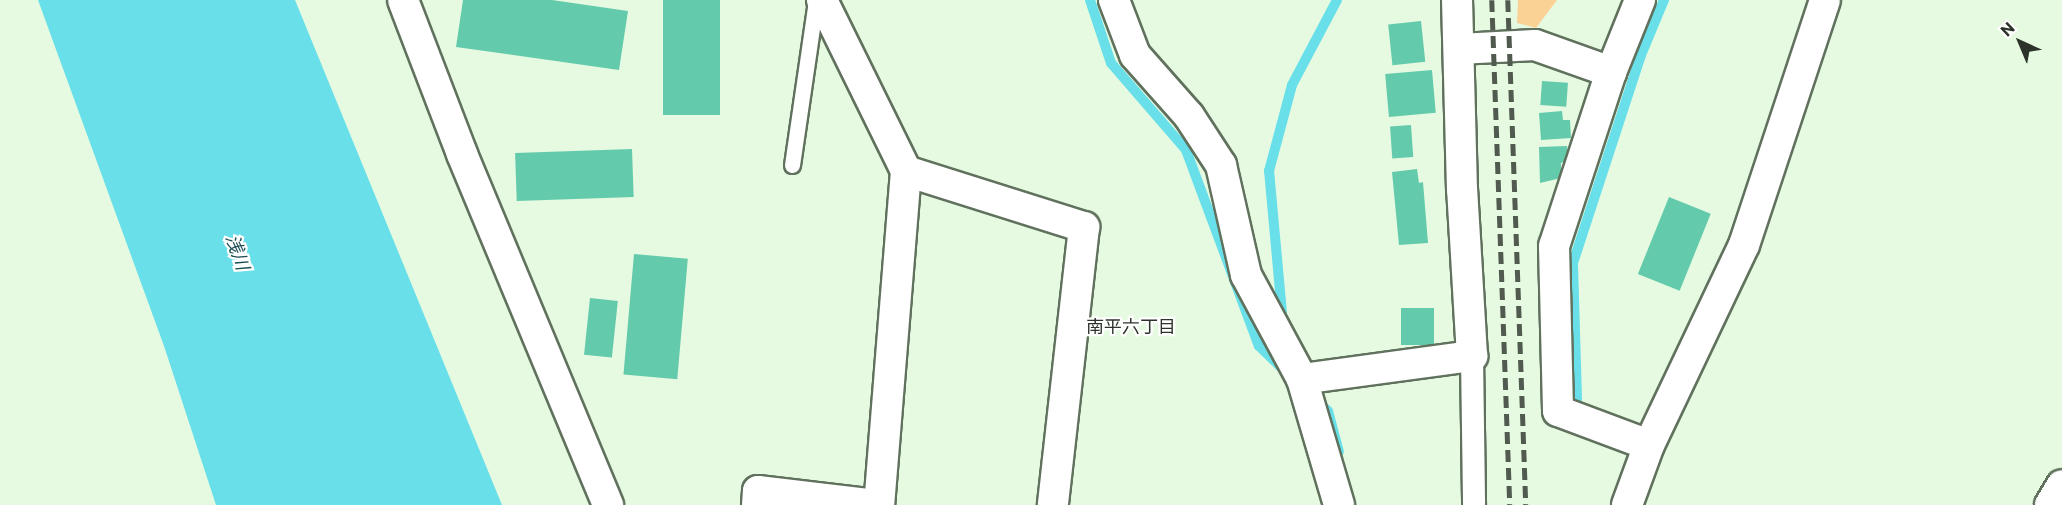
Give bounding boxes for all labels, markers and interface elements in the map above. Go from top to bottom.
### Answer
north arrow [1990,12,2050,72]
text: N [1996,18,2018,40]
water label: 浅川 [222,231,254,273]
district label: 南平六丁目 [1086,315,1176,337]

